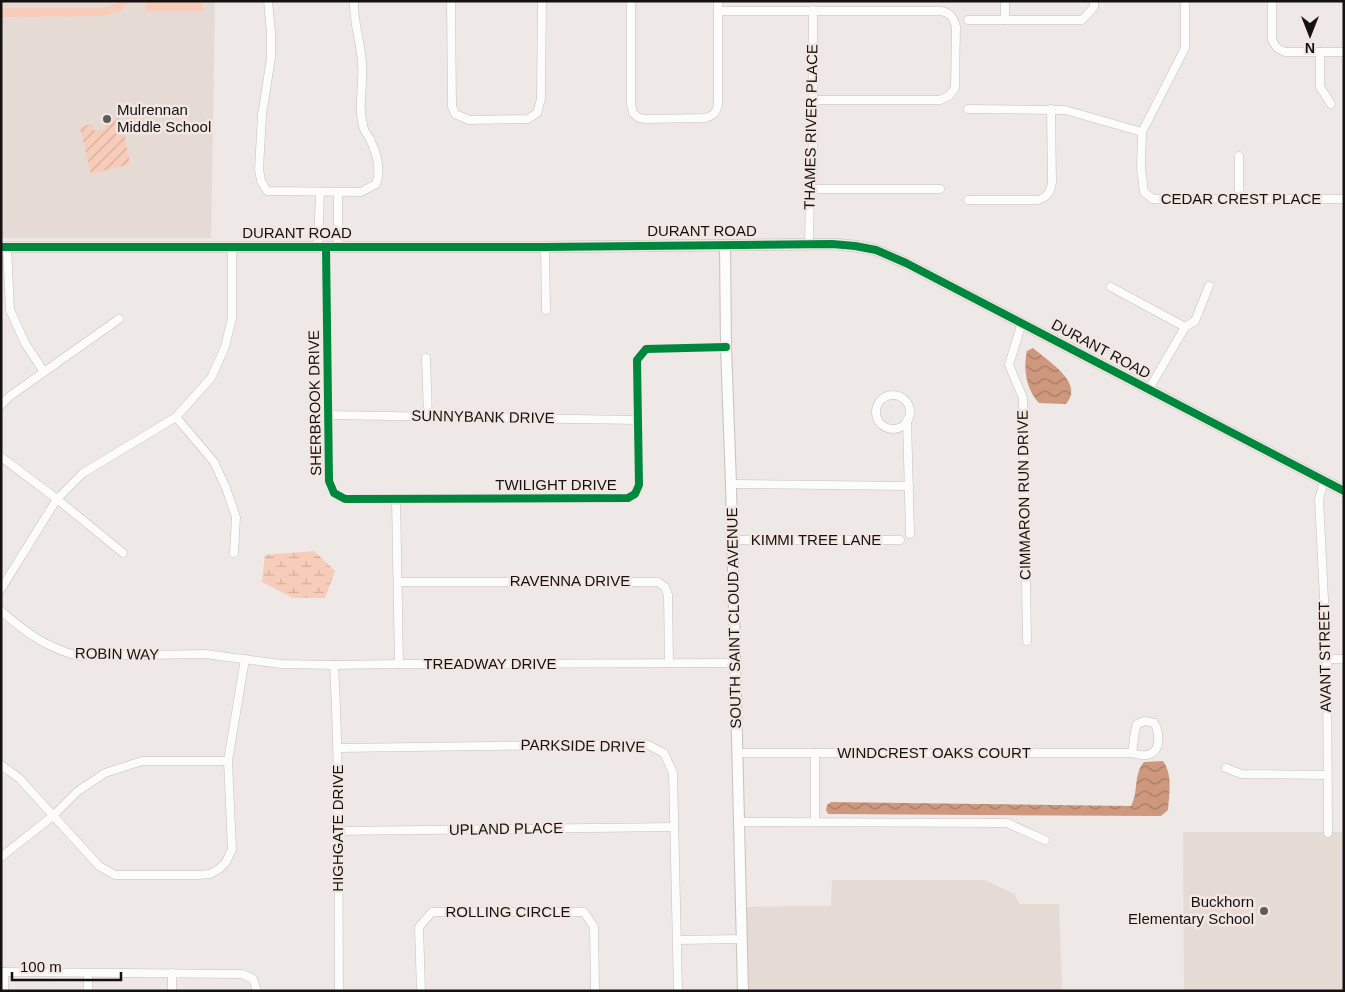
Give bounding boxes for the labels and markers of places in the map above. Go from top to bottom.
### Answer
place label: Mulrennan Middle School [117,101,211,135]
marker: Mulrennan Middle School [101,113,113,125]
place label: Buckhorn Elementary School [1128,893,1254,927]
marker: Buckhorn Elementary School [1258,905,1270,917]

